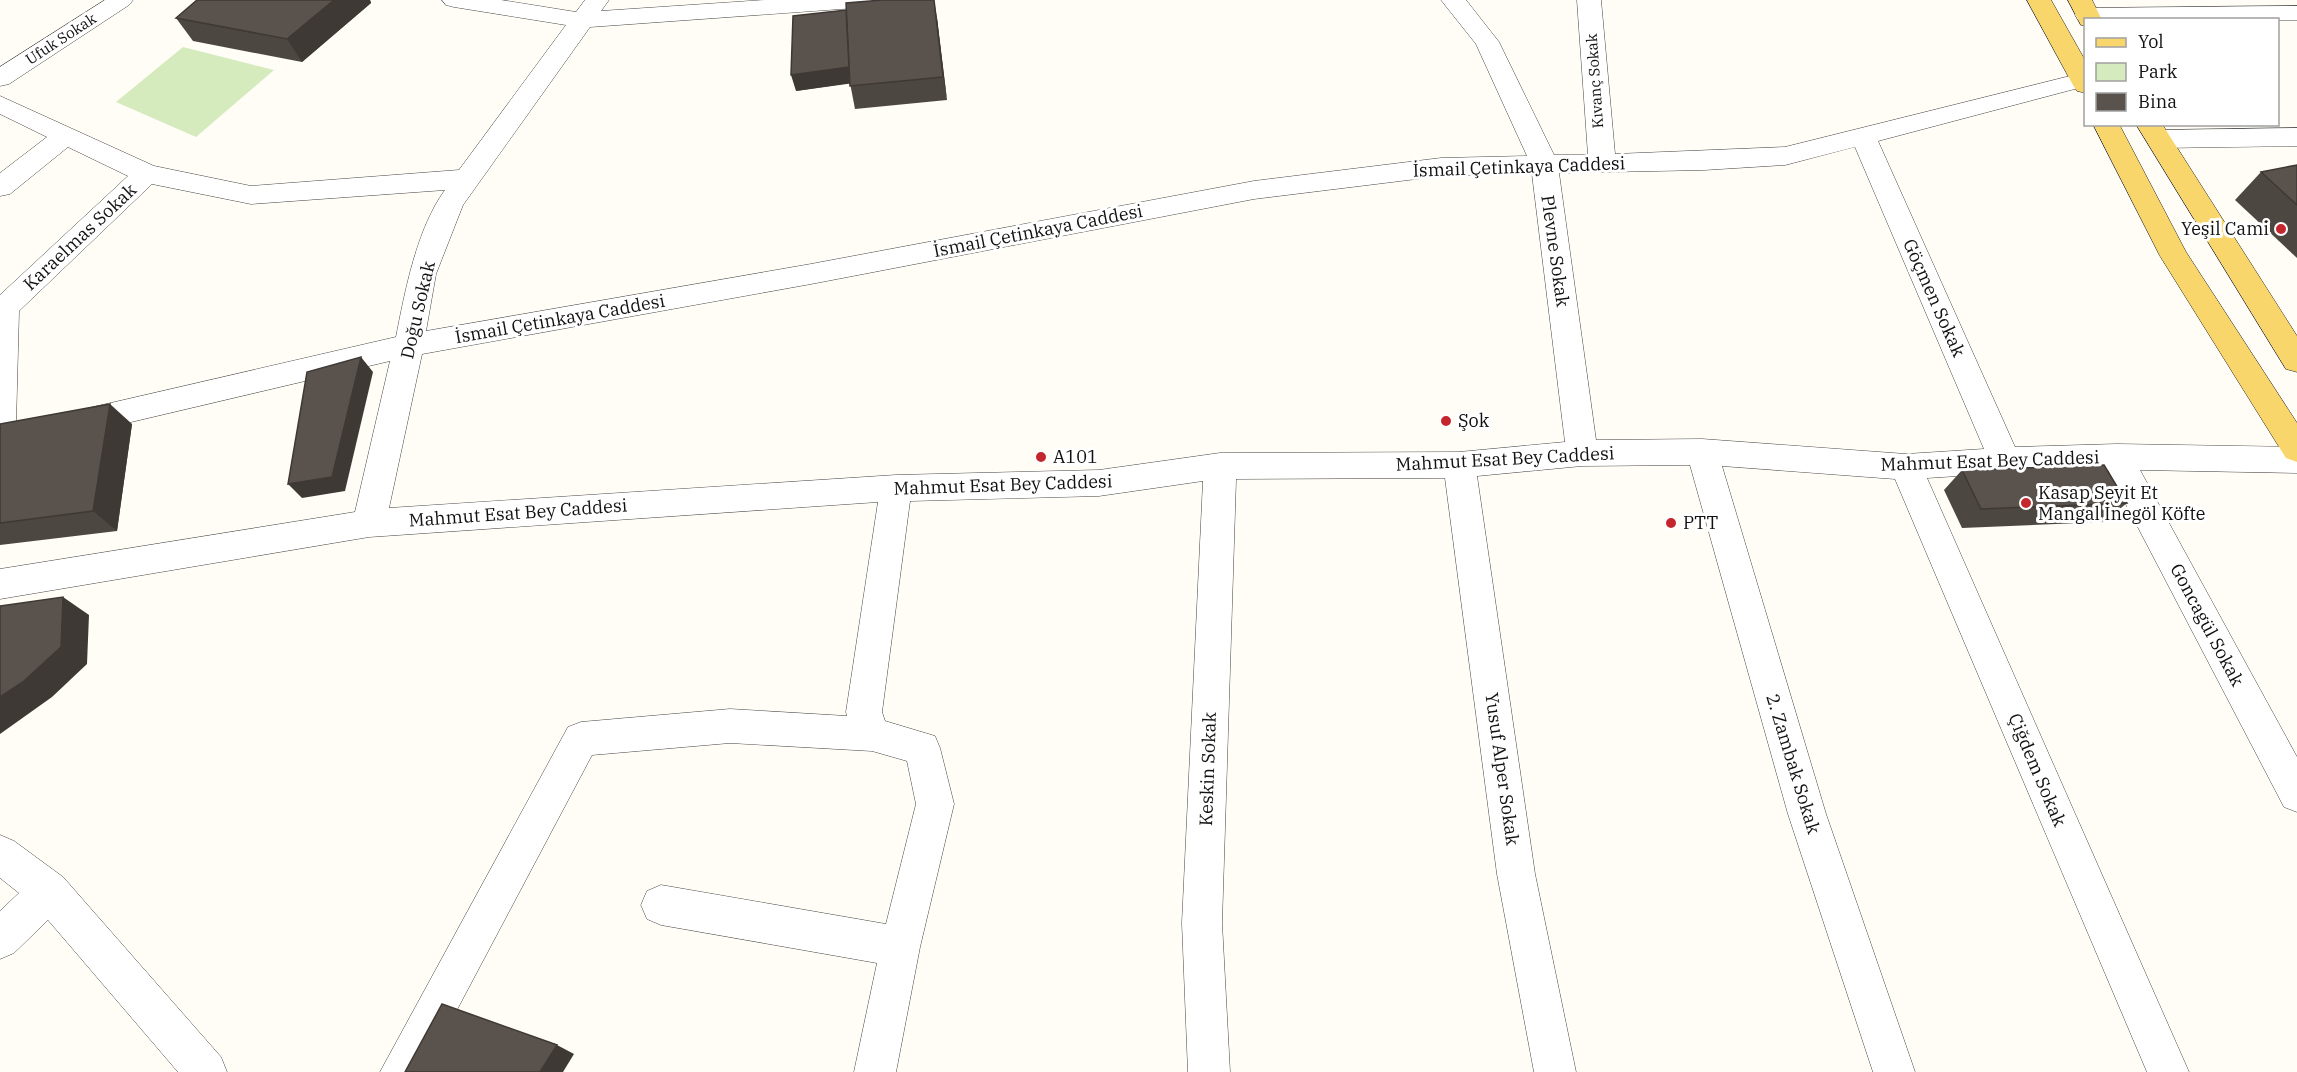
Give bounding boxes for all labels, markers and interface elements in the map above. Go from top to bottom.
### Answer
street label: Ufuk Sokak [22,9,100,69]
legend [2084,18,2279,126]
text: Yol [2138,30,2164,53]
street label: Kıvanç Sokak [1582,33,1607,129]
text: Park [2138,60,2178,83]
text: Bina [2138,90,2177,113]
street label: İsmail Çetinkaya Caddesi [1412,151,1626,182]
street label: Karaelmas Sokak [18,178,141,295]
street label: Plevne Sokak [1536,193,1575,309]
street label: İsmail Çetinkaya Caddesi [931,199,1145,262]
place label: Yeşil Cami [2181,217,2269,240]
marker: Yeşil Cami [2274,222,2288,236]
street label: Göçmen Sokak [1898,235,1971,361]
street label: Doğu Sokak [395,258,440,361]
street label: İsmail Çetinkaya Caddesi [453,289,667,348]
place label: Şok [1458,409,1490,432]
marker: Şok [1439,414,1453,428]
street label: Mahmut Esat Bey Caddesi [1395,441,1615,476]
place label: A101 [1053,445,1098,468]
street label: Mahmut Esat Bey Caddesi [1880,445,2100,476]
marker: A101 [1034,450,1048,464]
street label: Mahmut Esat Bey Caddesi [893,469,1113,500]
place label: Kasap Seyit Et Mangal İnegöl Köfte [2038,481,2205,525]
street label: Mahmut Esat Bey Caddesi [408,493,628,532]
marker: Kasap Seyit Et Mangal İnegöl Köfte [2019,496,2033,510]
place label: PTT [1683,511,1718,534]
marker: PTT [1664,516,1678,530]
street label: Goncagül Sokak [2165,559,2250,691]
street label: Yusuf Alper Sokak [1480,691,1525,847]
street label: 2. Zambak Sokak [1761,691,1826,837]
street label: Çiğdem Sokak [2003,710,2072,830]
street label: Keskin Sokak [1194,711,1221,826]

